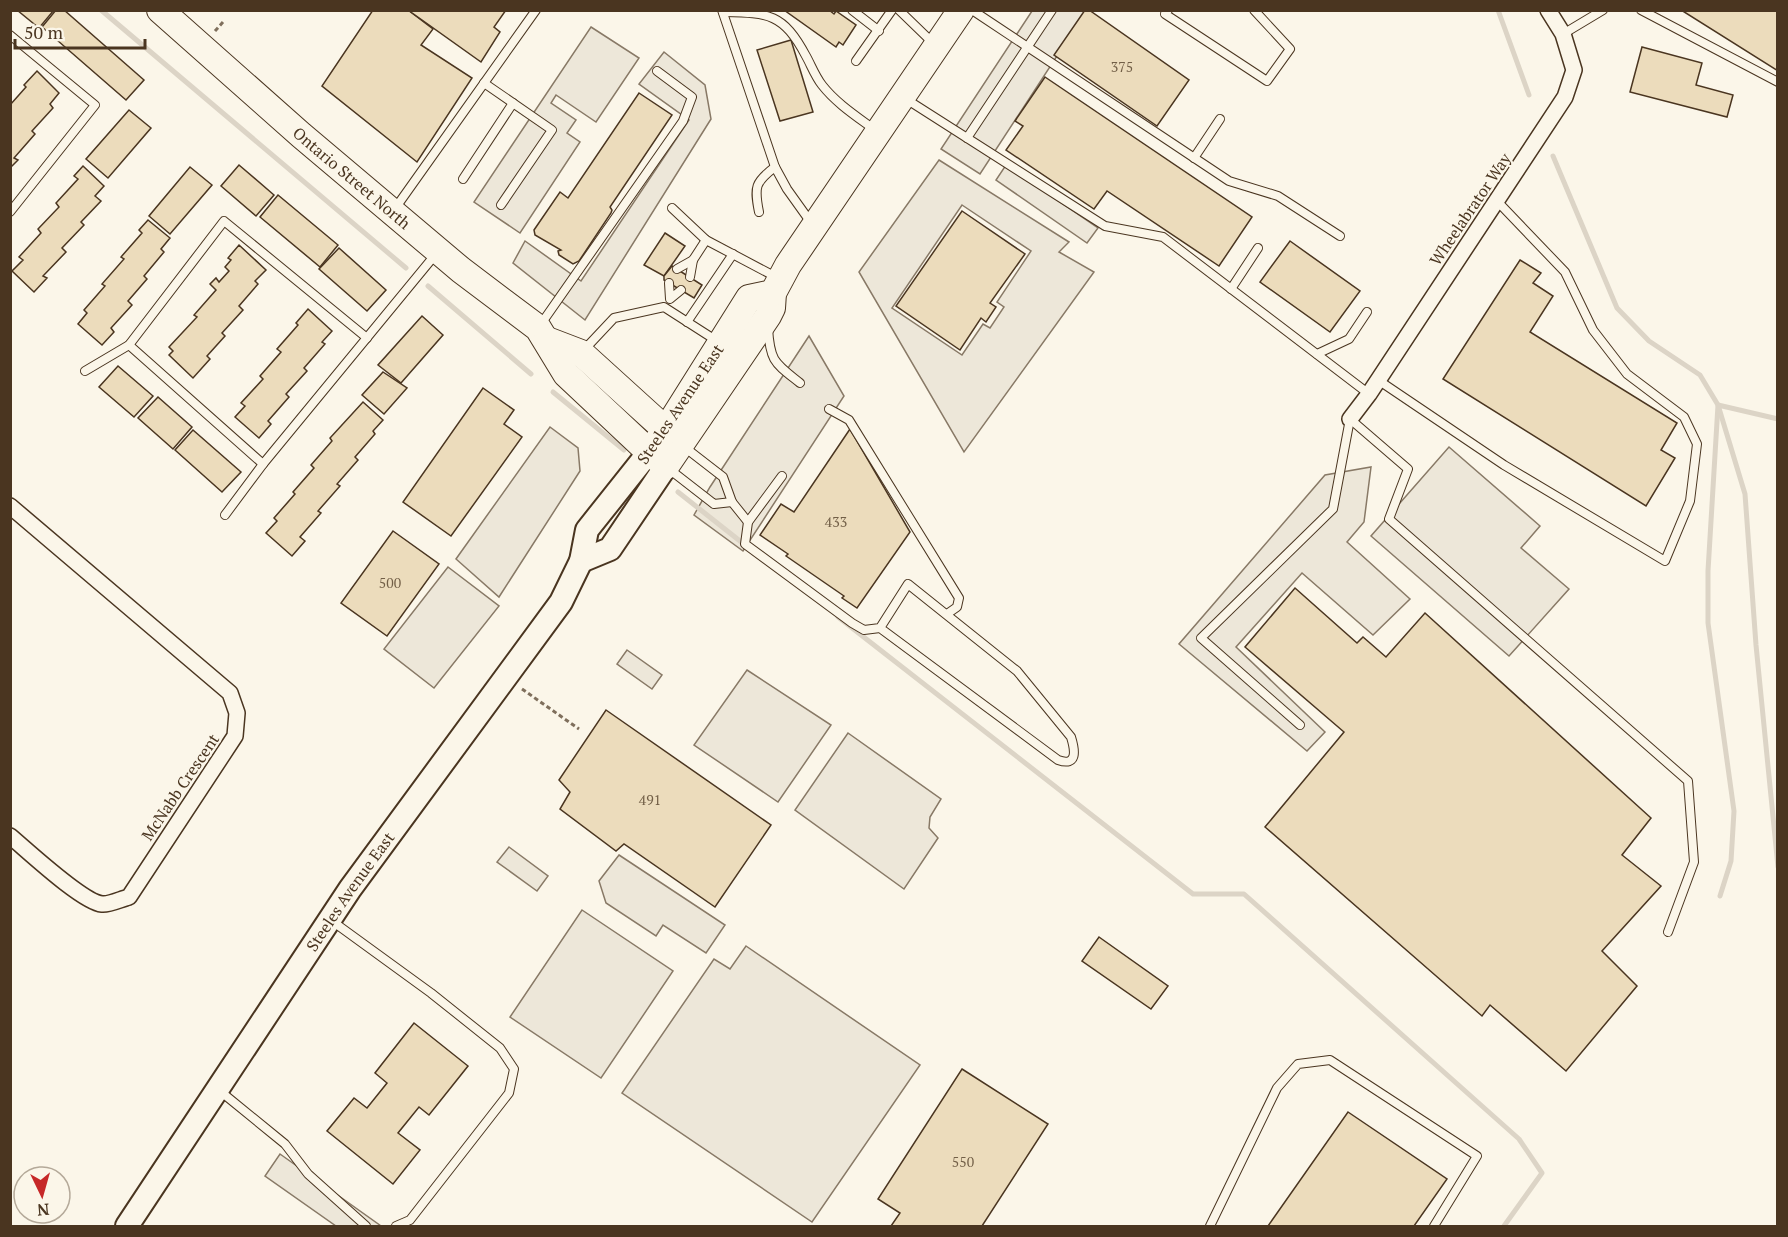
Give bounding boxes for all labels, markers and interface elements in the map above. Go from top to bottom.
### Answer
scale bar [15,12,146,50]
text: 50 m [24,20,64,44]
house number: 375 [1111,57,1133,76]
street label: Ontario Street North [288,122,416,234]
street label: Wheelabrator Way [1424,148,1516,270]
street label: Steeles Avenue East [632,340,728,468]
house number: 433 [825,512,847,531]
house number: 500 [379,573,401,592]
street label: McNabb Crescent [136,729,224,845]
house number: 491 [639,790,661,809]
street label: Steeles Avenue East [301,827,399,955]
house number: 550 [952,1152,974,1171]
north arrow [12,1165,72,1225]
text: N [36,1198,50,1221]

